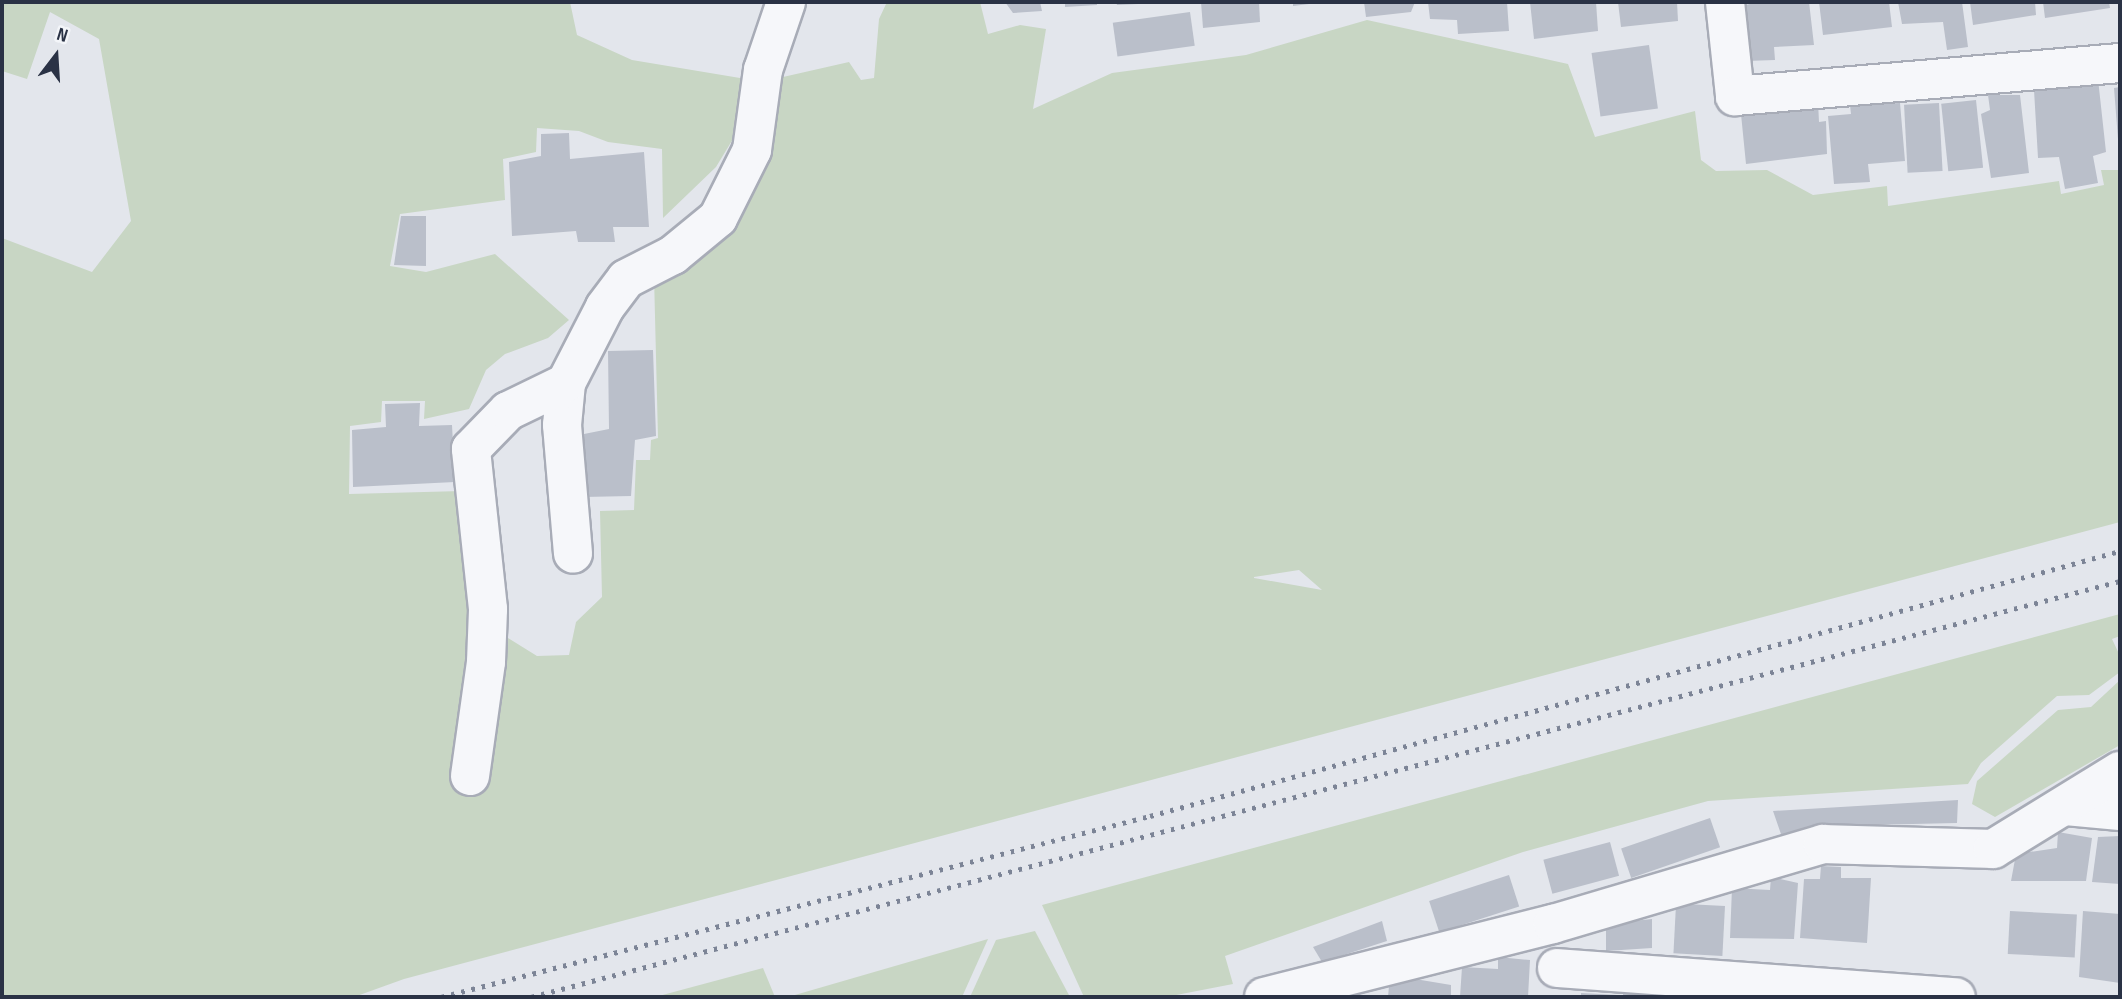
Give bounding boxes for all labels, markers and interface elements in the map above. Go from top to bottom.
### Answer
north arrow [21,21,91,91]
text: N [54,23,71,48]

